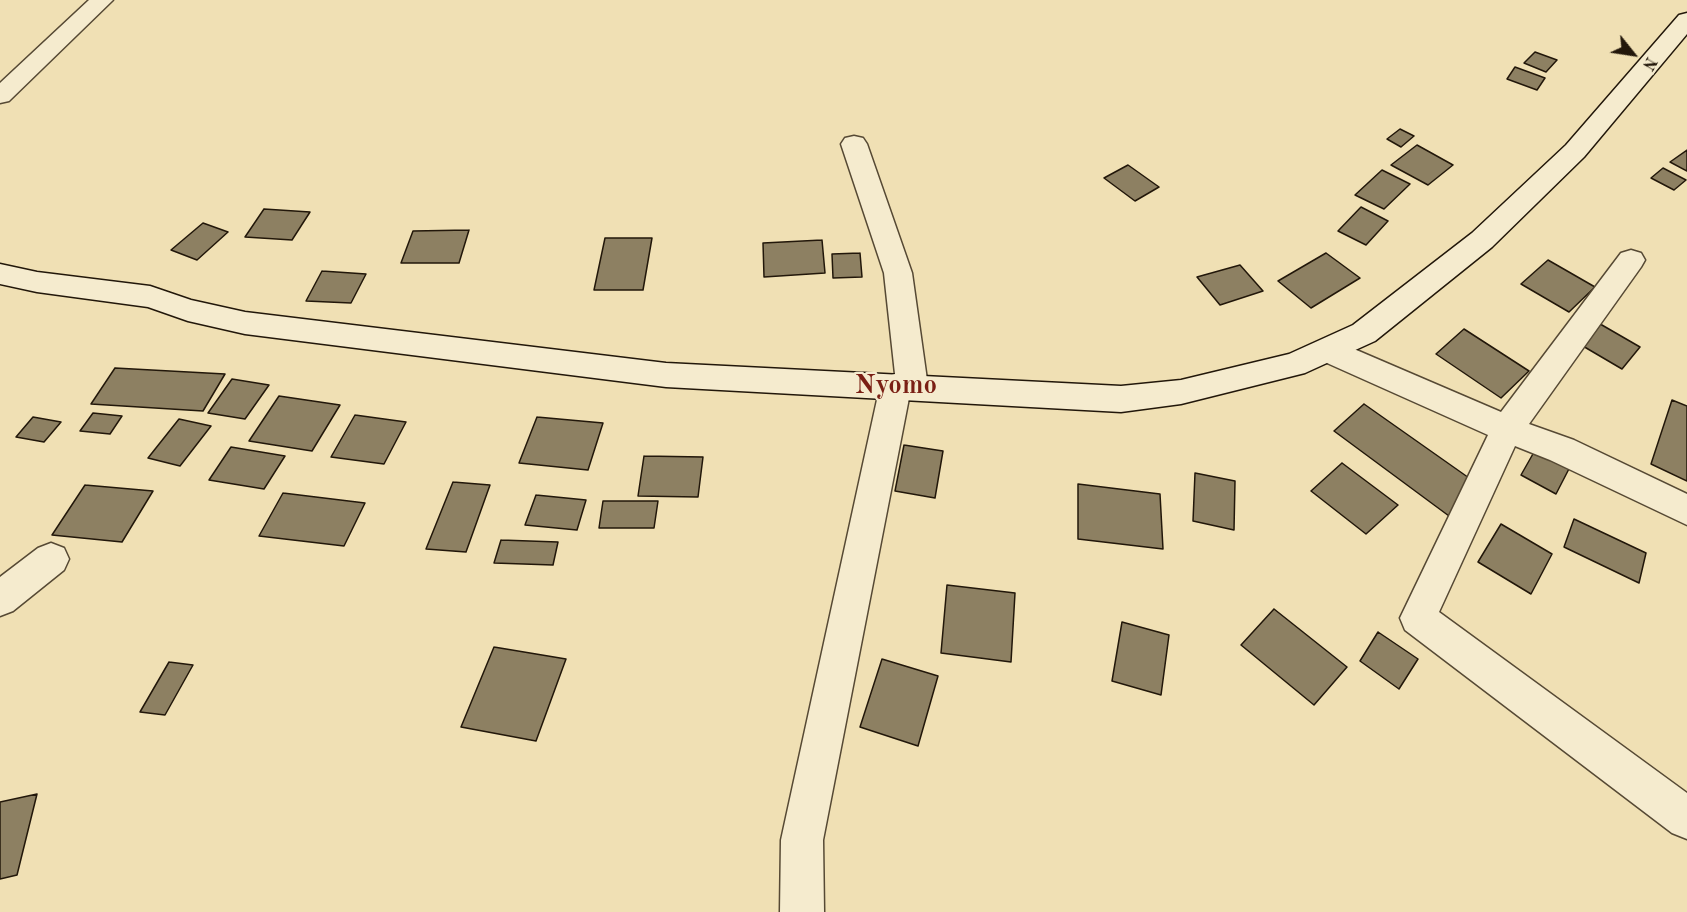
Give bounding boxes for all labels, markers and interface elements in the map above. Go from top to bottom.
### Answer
north arrow [1603,24,1663,84]
text: N [1639,54,1659,72]
district label: Nyomo [855,370,937,402]

